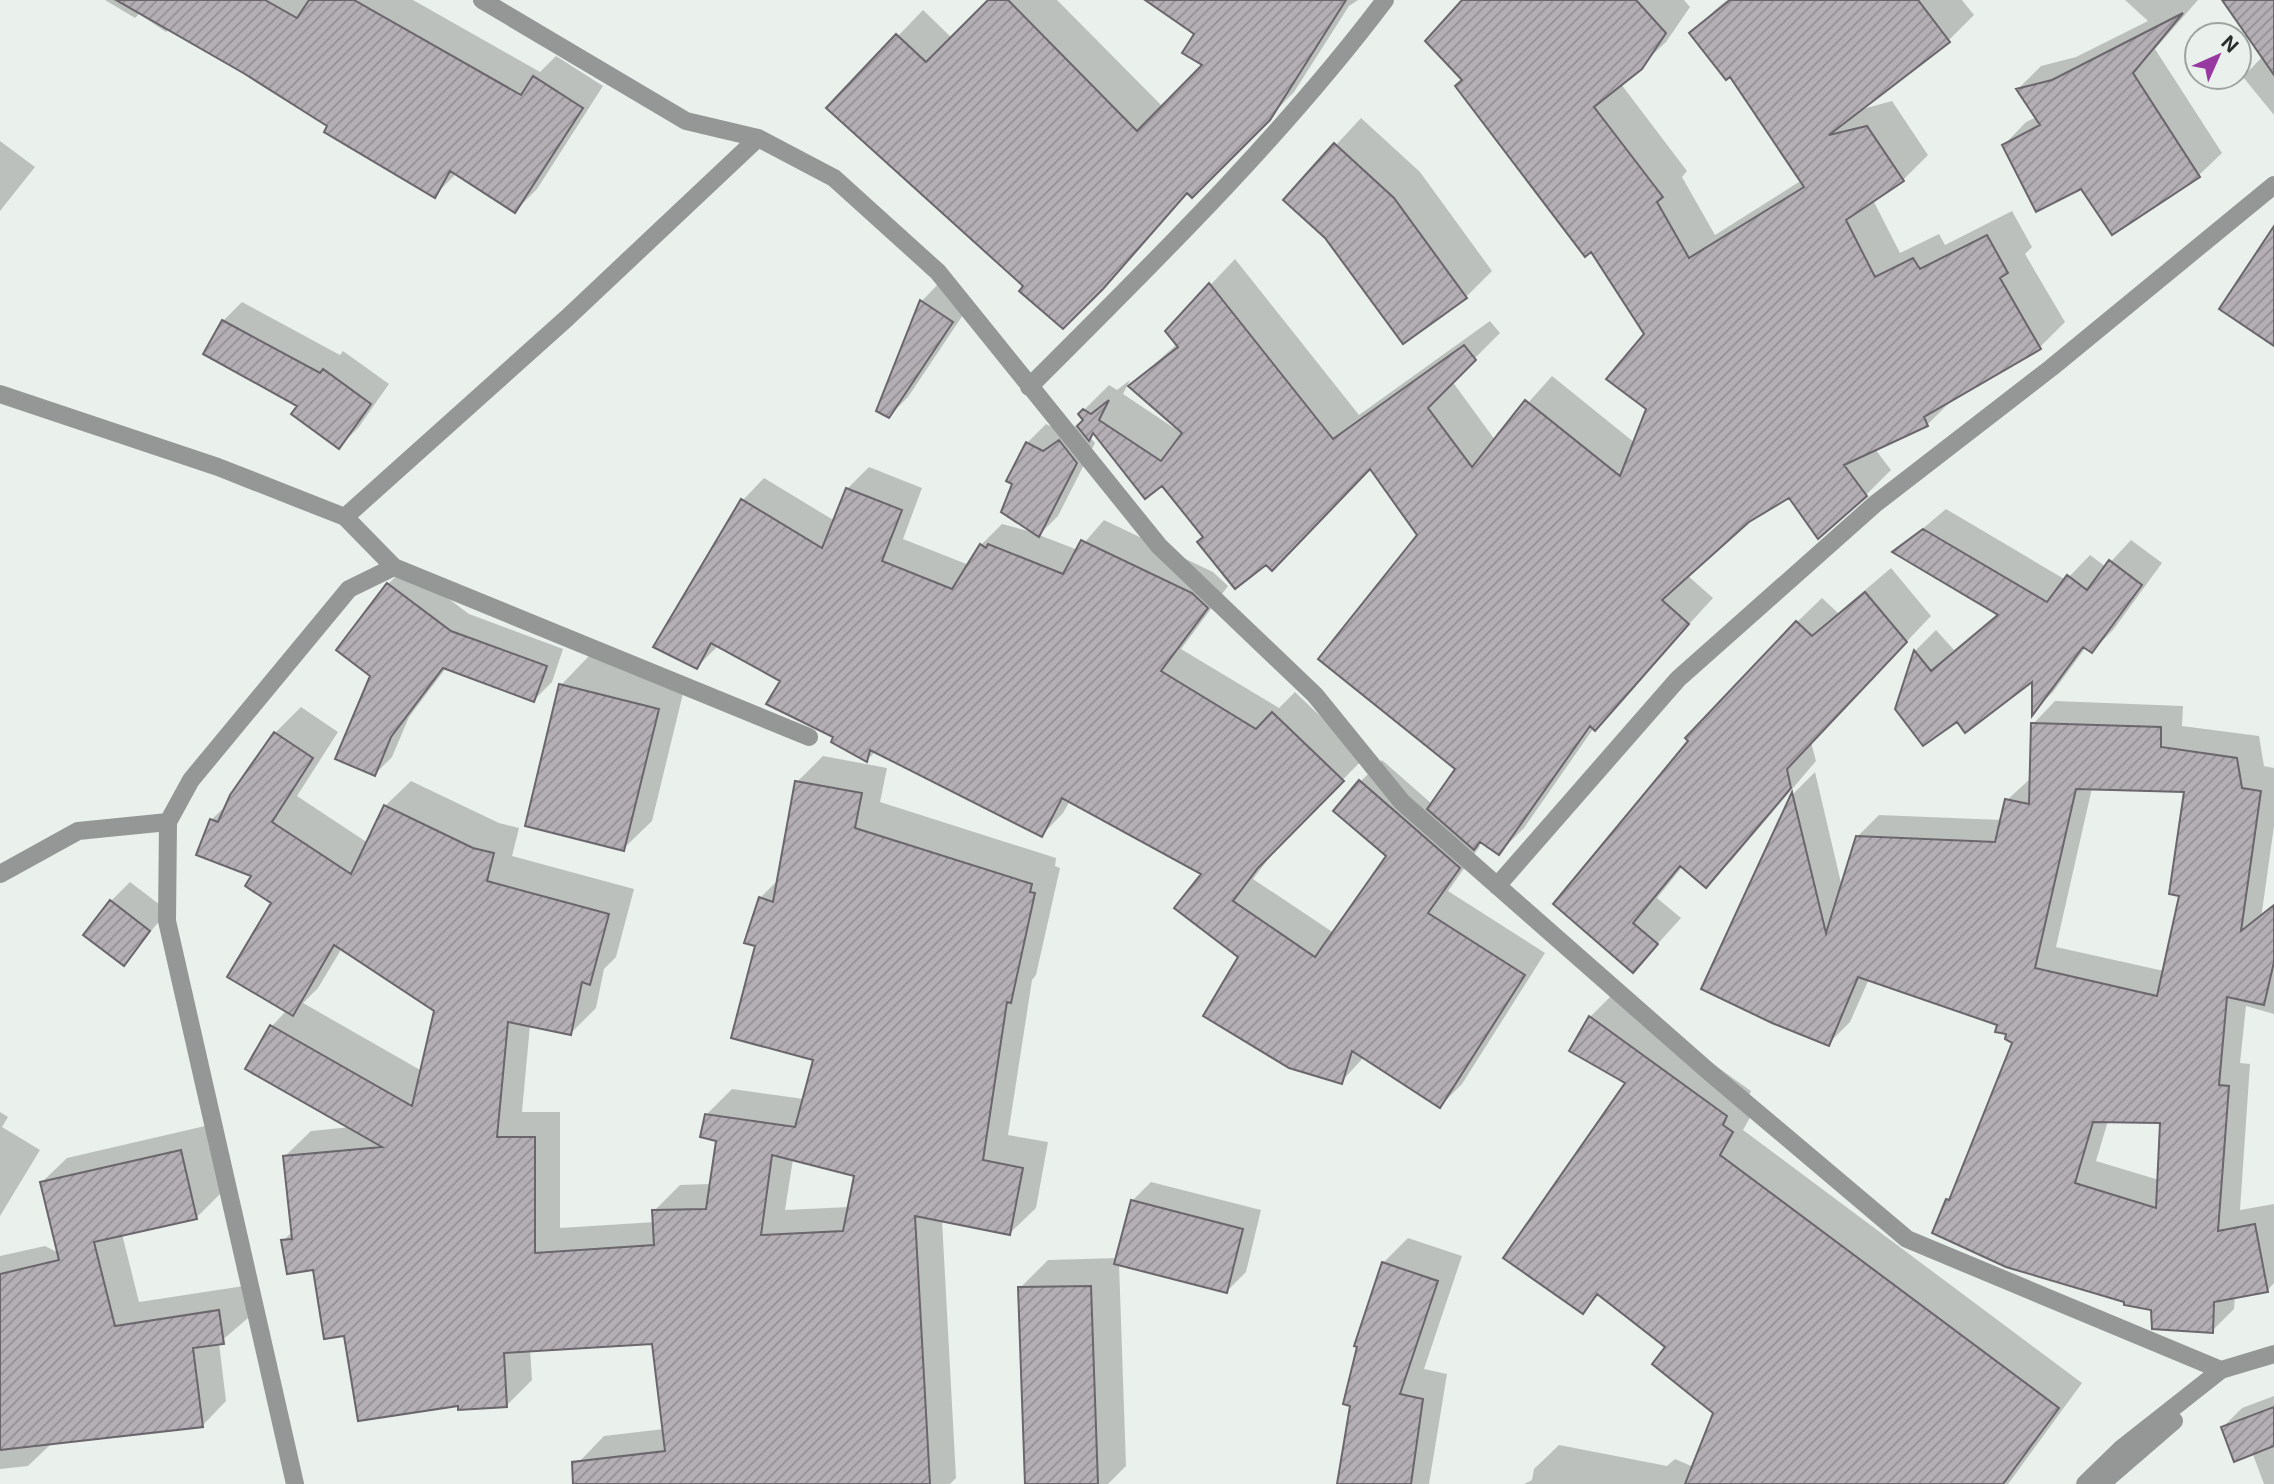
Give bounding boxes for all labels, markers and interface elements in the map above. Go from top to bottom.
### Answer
north arrow [2183,21,2253,91]
text: N [2216,31,2243,58]

